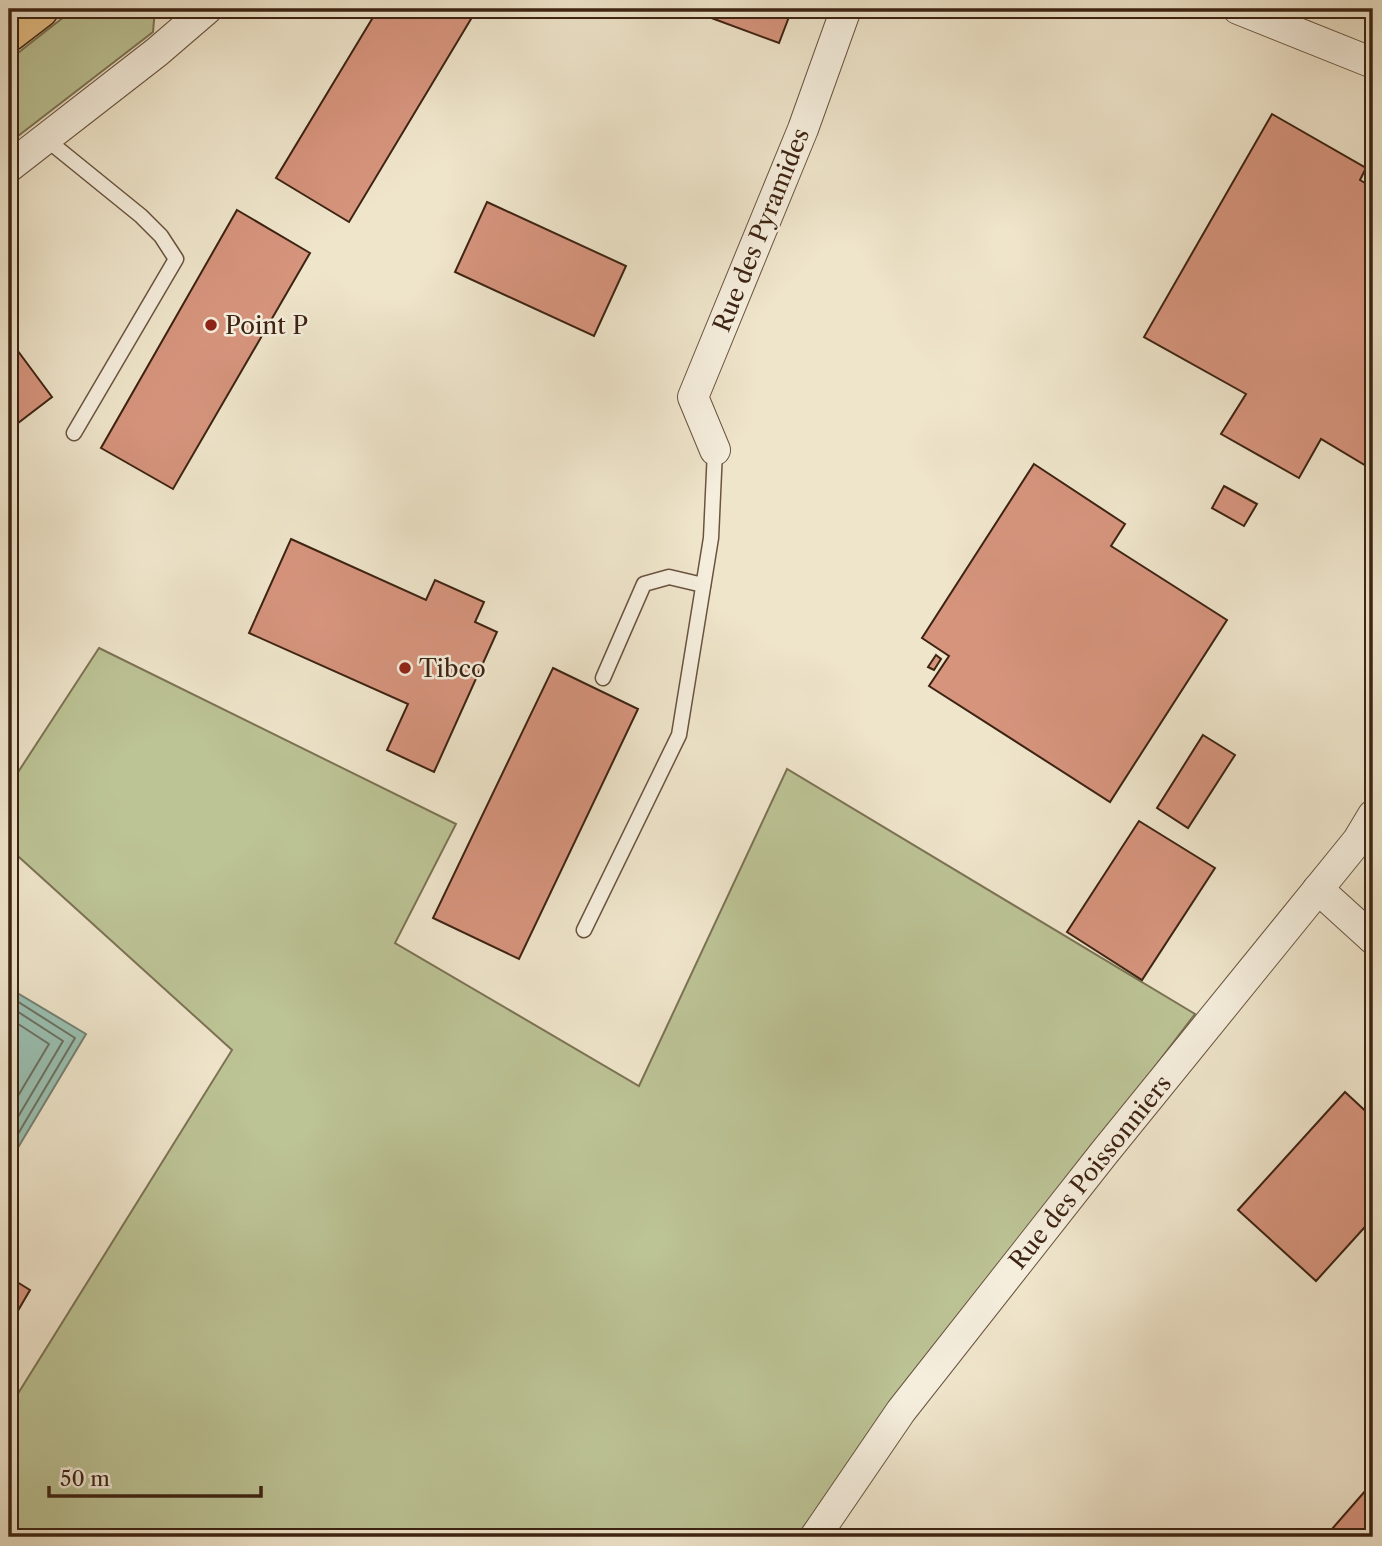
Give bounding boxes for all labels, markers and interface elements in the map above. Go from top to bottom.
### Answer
street label: Rue des Pyramides [707,124,815,336]
place label: Point P [225,311,308,340]
marker: Point P [203,317,219,333]
place label: Tibco [419,654,486,683]
marker: Tibco [397,660,413,676]
street label: Rue des Poissonniers [1003,1069,1177,1275]
scale bar [49,1455,261,1499]
text: 50 m [60,1466,110,1491]

